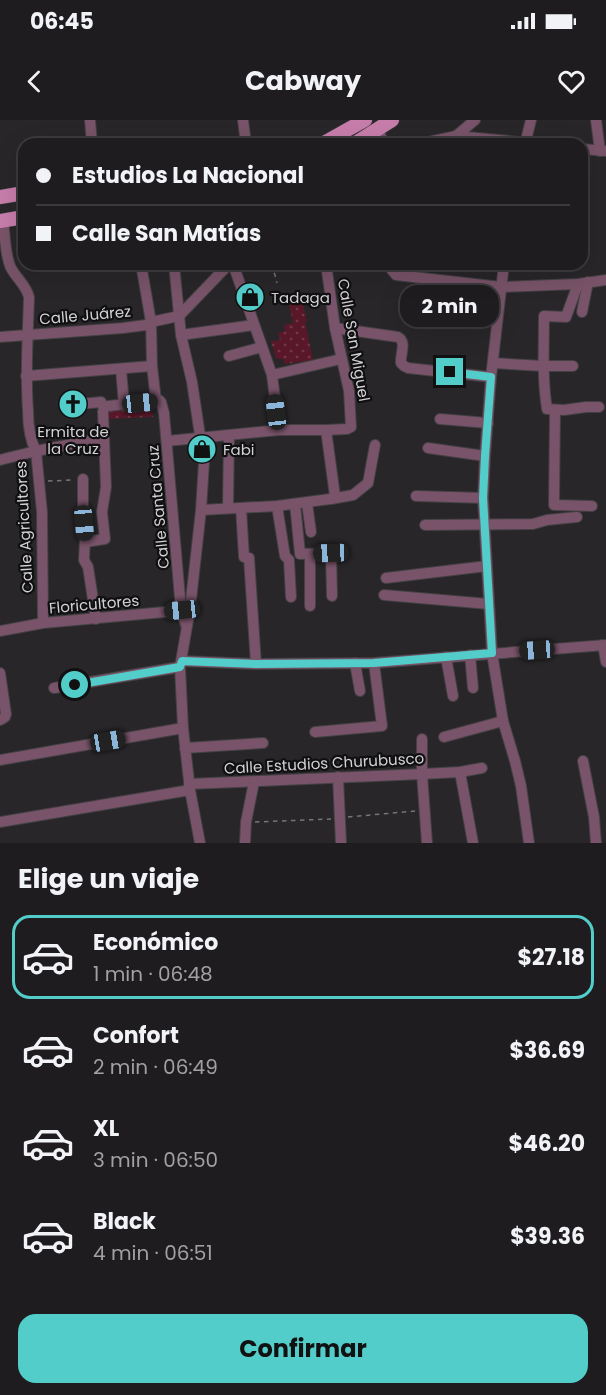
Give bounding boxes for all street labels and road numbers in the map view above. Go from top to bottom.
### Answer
street label: Calle San Miguel [333,277,375,403]
street label: Calle Juárez [38,301,132,329]
street label: Calle Santa Cruz [142,444,174,570]
street label: Calle Agricultores [10,460,38,594]
street label: Floricultores [48,590,140,618]
street label: Calle Estudios Churubusco [223,747,425,779]

